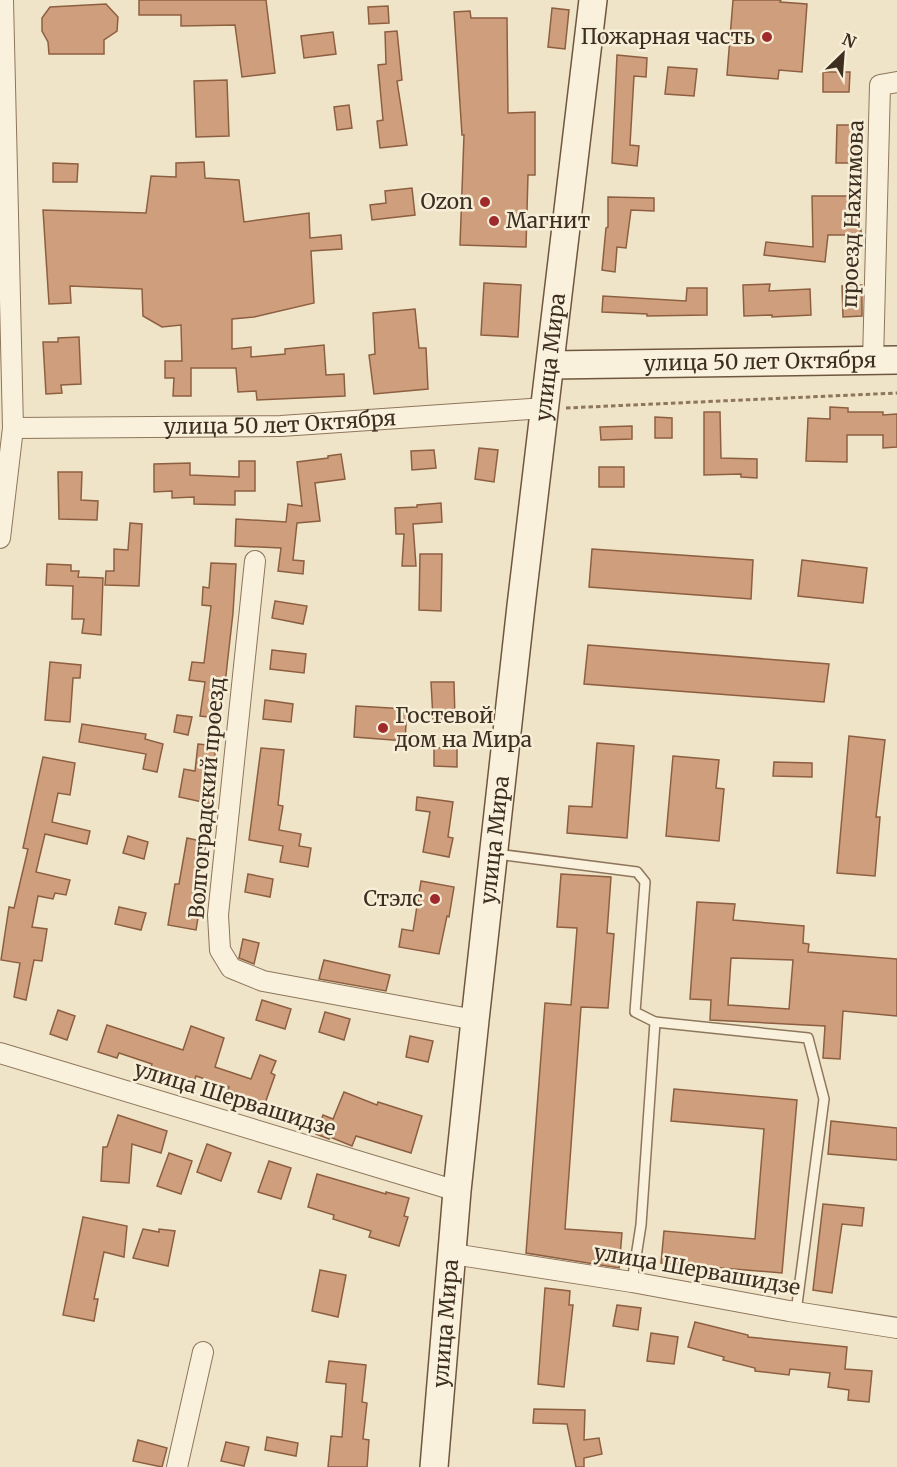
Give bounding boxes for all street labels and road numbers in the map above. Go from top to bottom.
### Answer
street label: проезд Нахимова [836,120,869,308]
street label: улица Мира [529,291,571,423]
street label: улица 50 лет Октября [643,346,876,377]
street label: улица 50 лет Октября [164,404,397,440]
street label: Волгоградский проезд [182,676,231,920]
street label: улица Мира [474,774,515,906]
street label: улица Шервашидзе [131,1055,339,1142]
street label: улица Шервашидзе [592,1238,803,1301]
street label: улица Мира [427,1258,464,1389]

